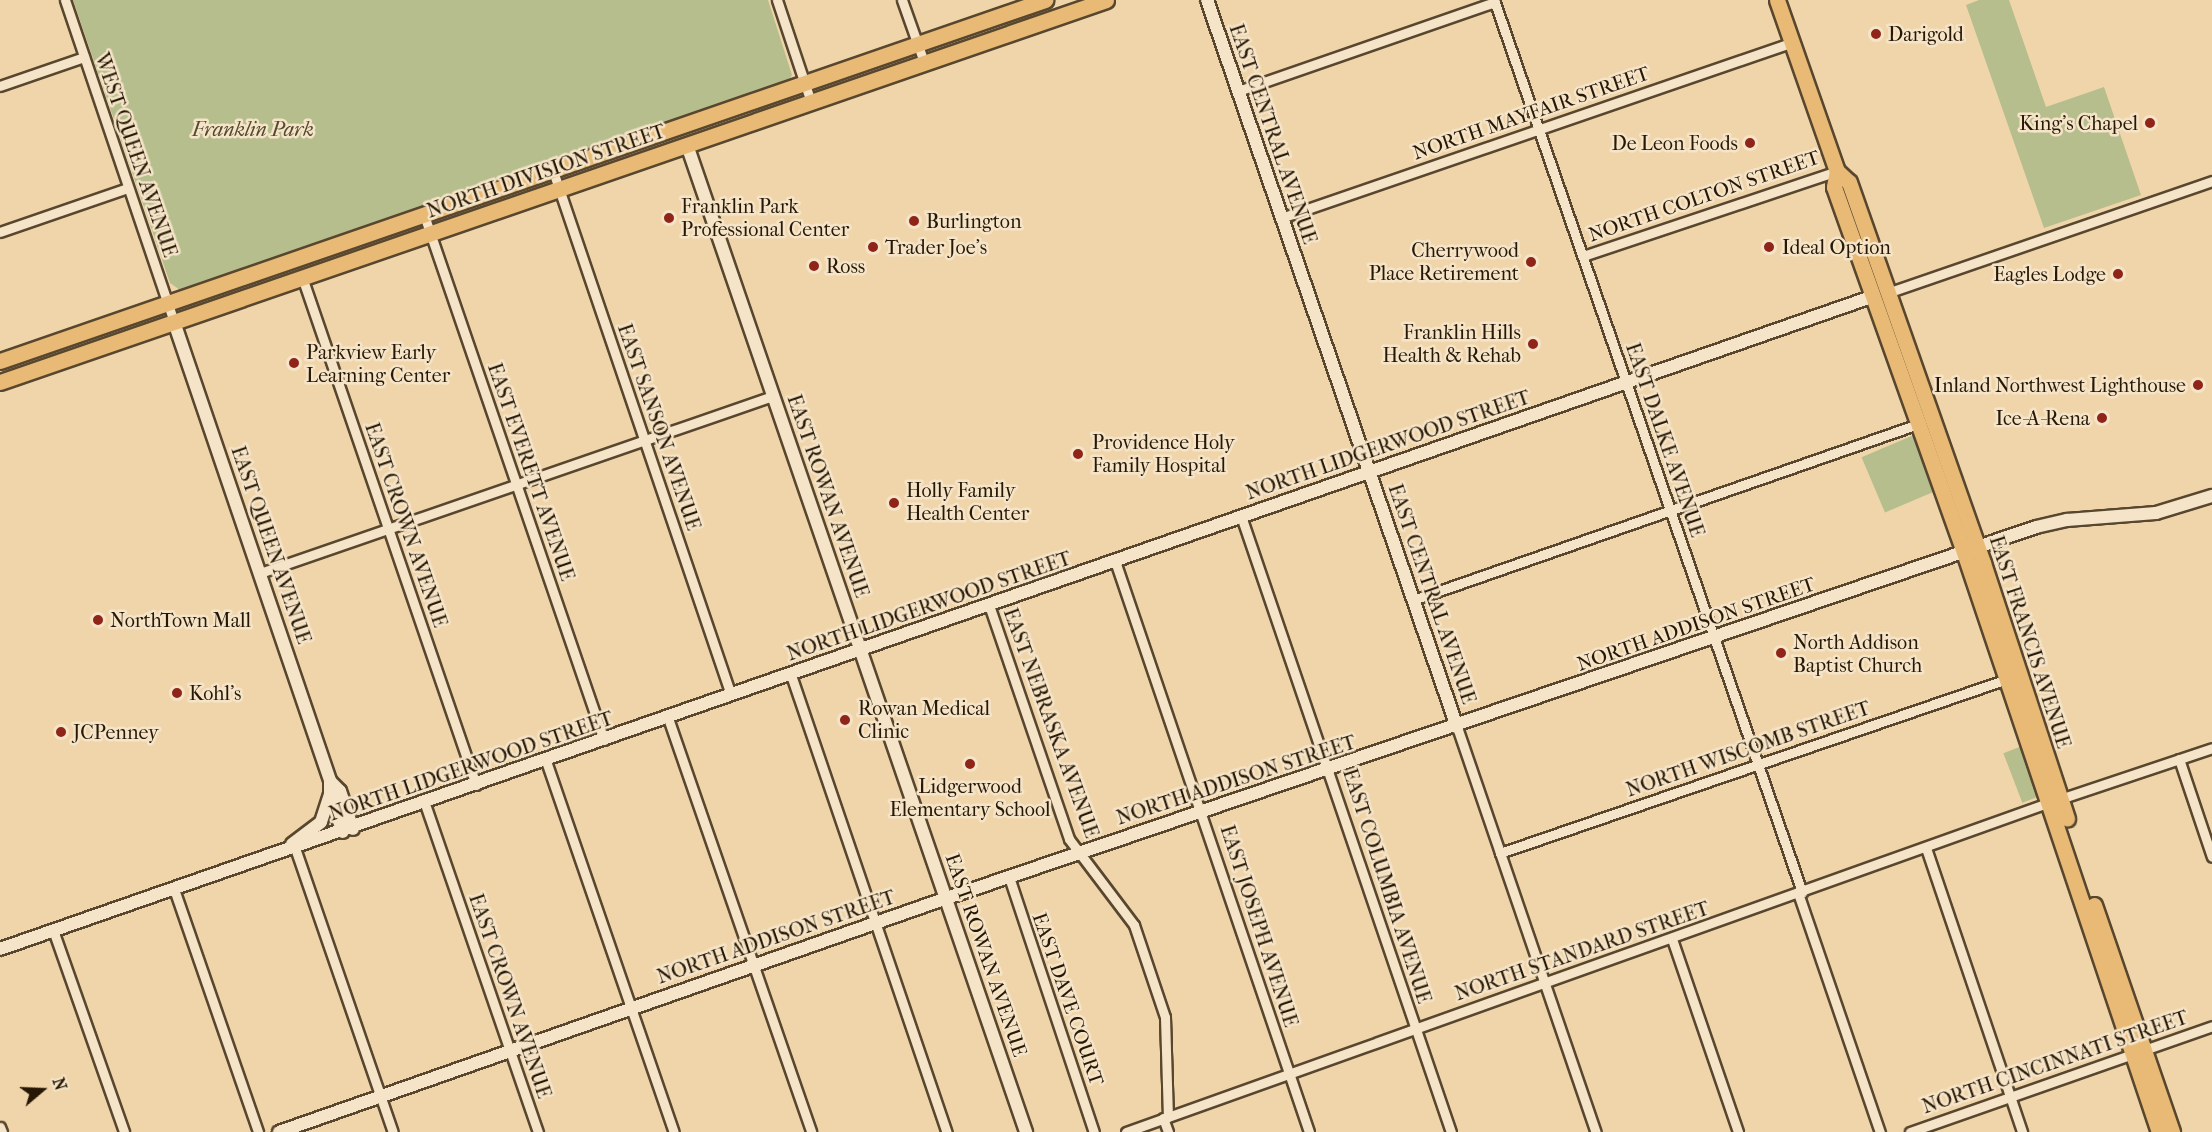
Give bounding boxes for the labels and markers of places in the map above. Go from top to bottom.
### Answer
place label: Darigold [1888,22,1964,46]
marker: Darigold [1869,27,1883,41]
place label: King's Chapel [2019,111,2138,135]
marker: King's Chapel [2143,116,2157,130]
place label: De Leon Foods [1611,131,1738,155]
marker: De Leon Foods [1743,136,1757,150]
place label: Franklin Park Professional Center [681,195,849,242]
place label: Burlington [926,209,1021,233]
marker: Franklin Park Professional Center [662,211,676,225]
marker: Burlington [907,214,921,228]
place label: Trader Joe's [885,235,987,259]
place label: Ideal Option [1782,235,1891,259]
place label: Cherrywood Place Retirement [1369,238,1519,285]
marker: Ideal Option [1760,238,1778,256]
marker: Trader Joe's [866,240,880,254]
place label: Ross [826,254,865,278]
marker: Cherrywood Place Retirement [1524,255,1538,269]
marker: Ross [807,259,821,273]
place label: Eagles Lodge [1993,262,2106,286]
marker: Eagles Lodge [2111,267,2125,281]
place label: Franklin Hills Health & Rehab [1382,320,1521,367]
marker: Franklin Hills Health & Rehab [1526,337,1540,351]
place label: Parkview Early Learning Center [306,340,450,387]
marker: Parkview Early Learning Center [287,356,301,370]
place label: Inland Northwest Lighthouse [1934,373,2186,397]
marker: Inland Northwest Lighthouse [2191,378,2205,392]
place label: Ice-A-Rena [1995,406,2090,430]
marker: Ice-A-Rena [2095,411,2109,425]
place label: Providence Holy Family Hospital [1092,430,1235,477]
marker: Providence Holy Family Hospital [1069,445,1087,463]
place label: Holly Family Health Center [906,479,1029,526]
marker: Holly Family Health Center [887,496,901,510]
place label: NorthTown Mall [110,608,251,632]
marker: NorthTown Mall [91,613,105,627]
place label: North Addison Baptist Church [1793,630,1922,677]
marker: North Addison Baptist Church [1774,646,1788,660]
place label: Kohl's [189,681,241,705]
marker: Kohl's [170,686,184,700]
place label: Rowan Medical Clinic [858,696,990,743]
marker: Rowan Medical Clinic [836,711,854,729]
place label: JCPenney [73,720,159,744]
marker: JCPenney [54,725,68,739]
marker: Lidgerwood Elementary School [963,757,977,771]
place label: Lidgerwood Elementary School [889,774,1051,821]

